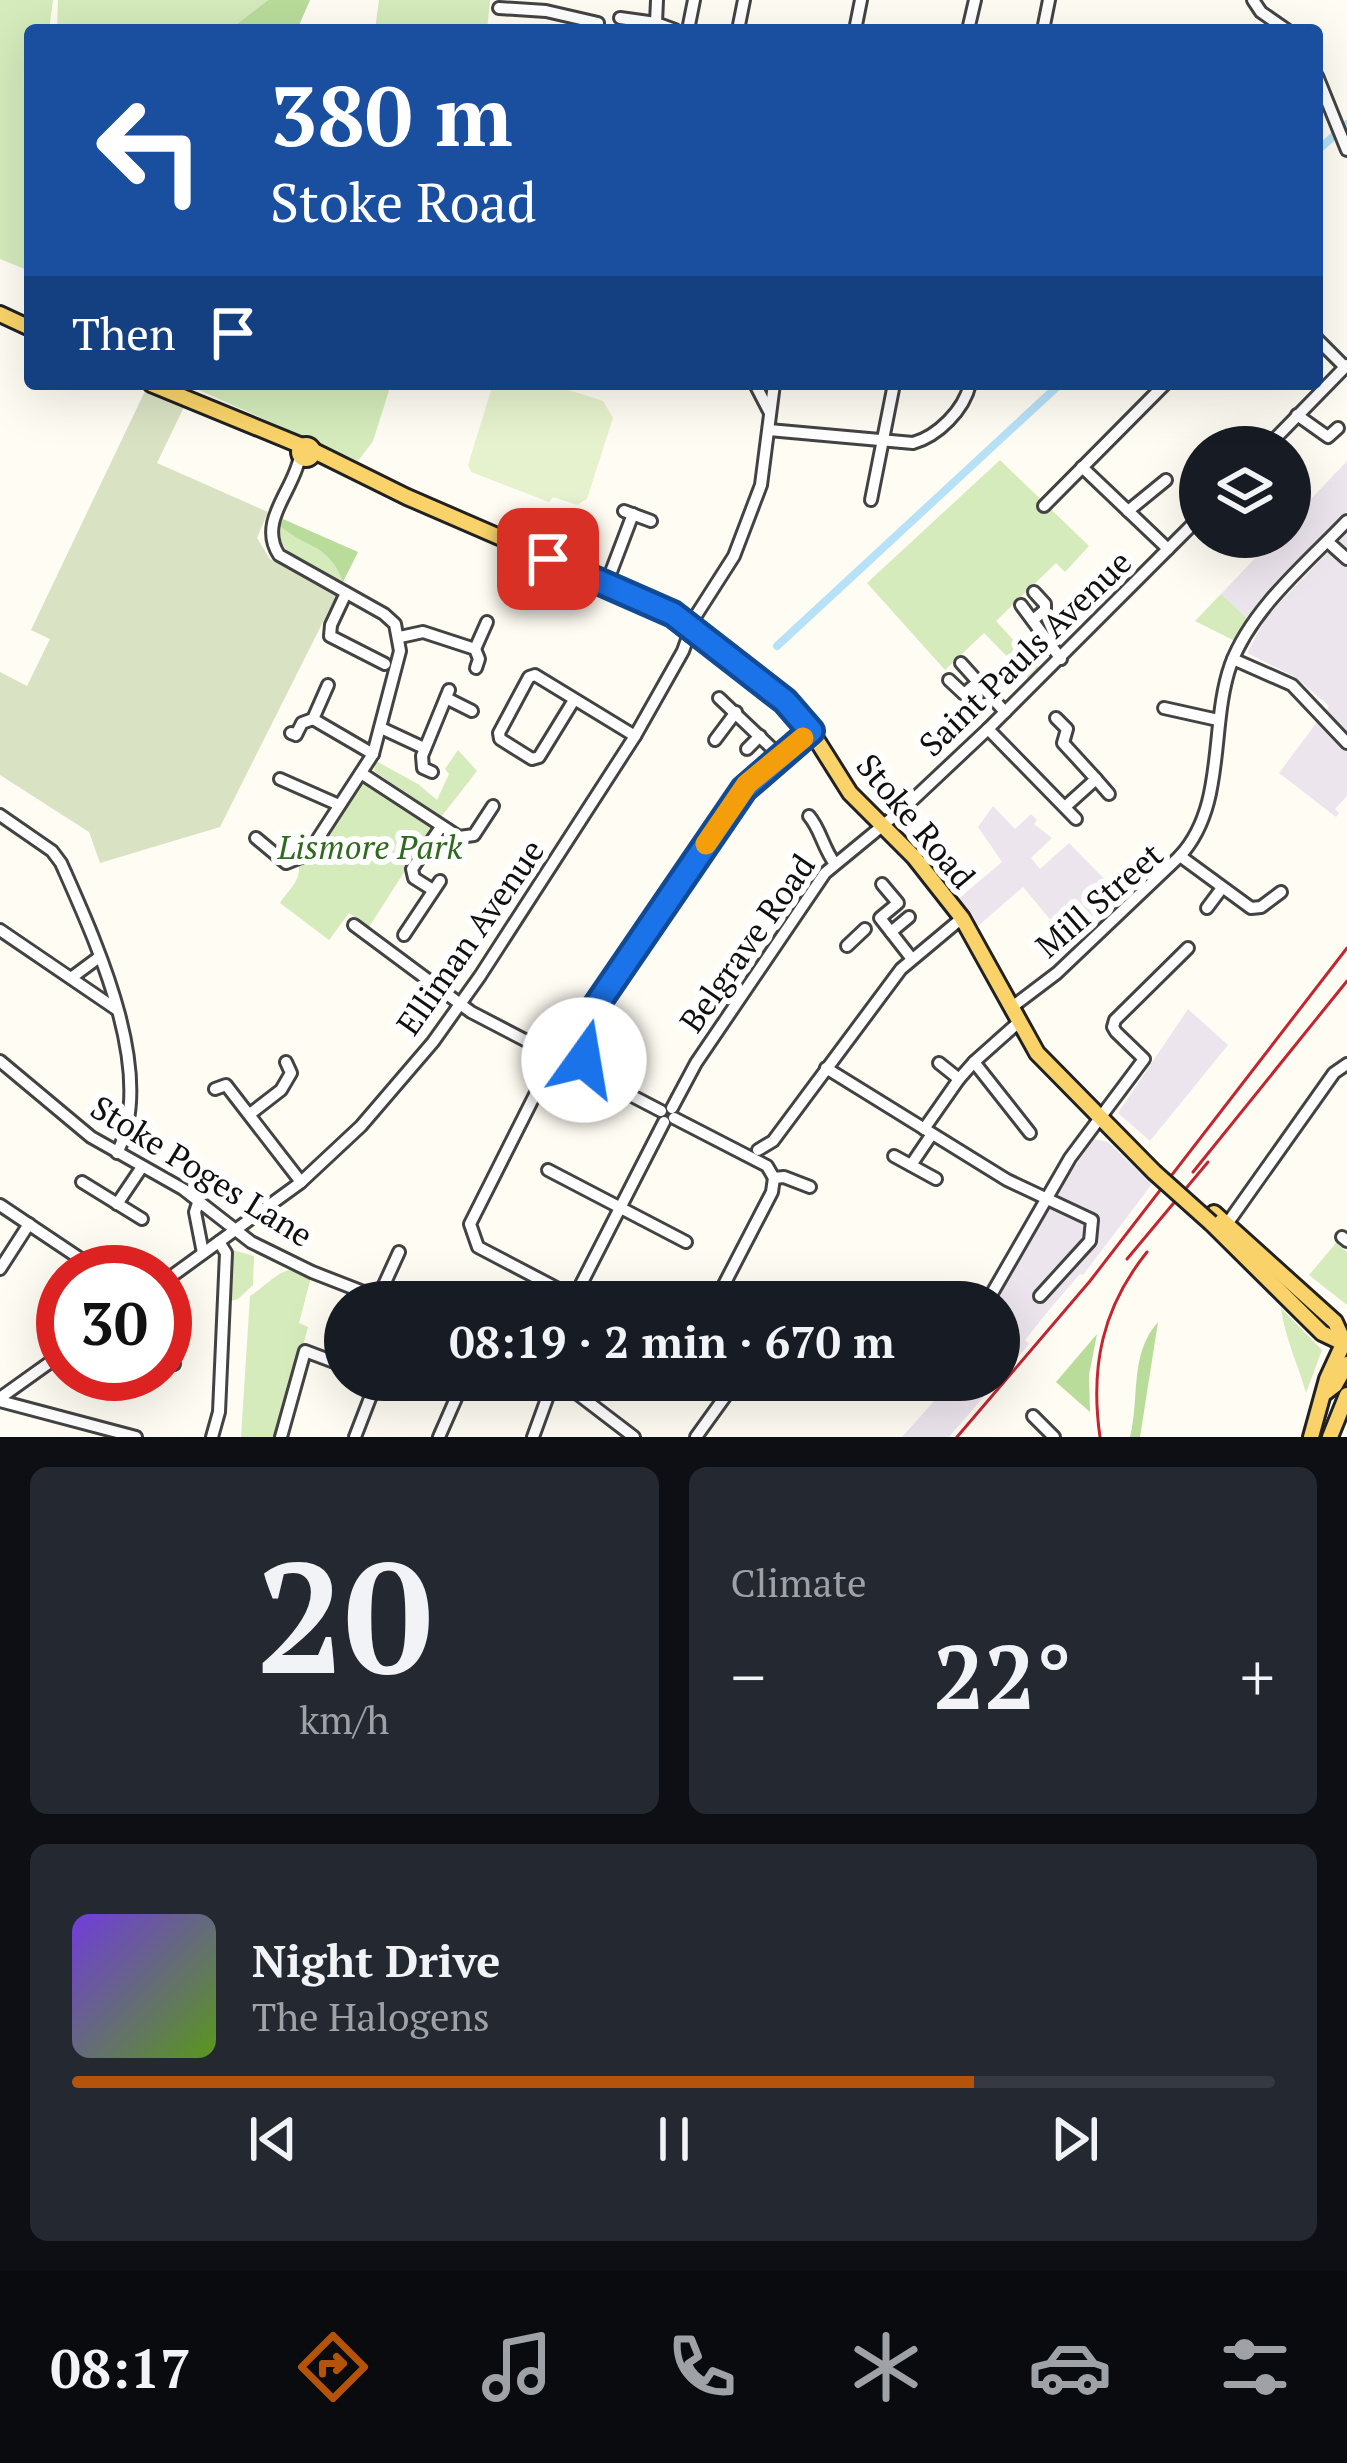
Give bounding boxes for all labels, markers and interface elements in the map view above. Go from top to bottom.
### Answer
text: 380 m [270,59,513,170]
icon: left [72,72,228,228]
text: Stoke Road [270,166,537,237]
icon: arrive [200,300,266,366]
text: Then [72,303,176,363]
map controls [1179,426,1311,558]
button: layers [1179,426,1311,558]
pin [497,508,599,610]
icon: arrive [515,526,581,592]
street label: Saint Pauls Avenue [909,540,1140,765]
street label: Stoke Road [848,744,985,897]
park label: Lismore Park [277,825,462,868]
street label: Elliman Avenue [386,831,553,1043]
street label: Mill Street [1026,833,1171,967]
street label: Belgrave Road [669,845,824,1040]
position arrow [521,997,647,1123]
street label: Stoke Poges Lane [83,1085,321,1256]
speed limit sign: 30 [36,1245,192,1401]
text: 08:19 · 2 min · 670 m [449,1311,895,1371]
text: 20 [256,1511,432,1718]
text: Climate [731,1556,867,1608]
text: 22° [933,1615,1072,1735]
text: − [731,1632,766,1720]
text: + [1240,1632,1275,1720]
text: km/h [299,1693,389,1745]
text: Night Drive [252,1930,501,1990]
text: The Halogens [252,1990,490,2042]
icon: previous [240,2106,306,2172]
icon: pause [641,2106,707,2172]
icon: next [1042,2106,1108,2172]
icon: directions [291,2325,375,2409]
icon: music [475,2325,559,2409]
icon: phone [660,2325,744,2409]
icon: climate [844,2325,928,2409]
icon: car [1028,2325,1112,2409]
icon: filters [1213,2325,1297,2409]
text: 08:17 [50,2332,191,2403]

